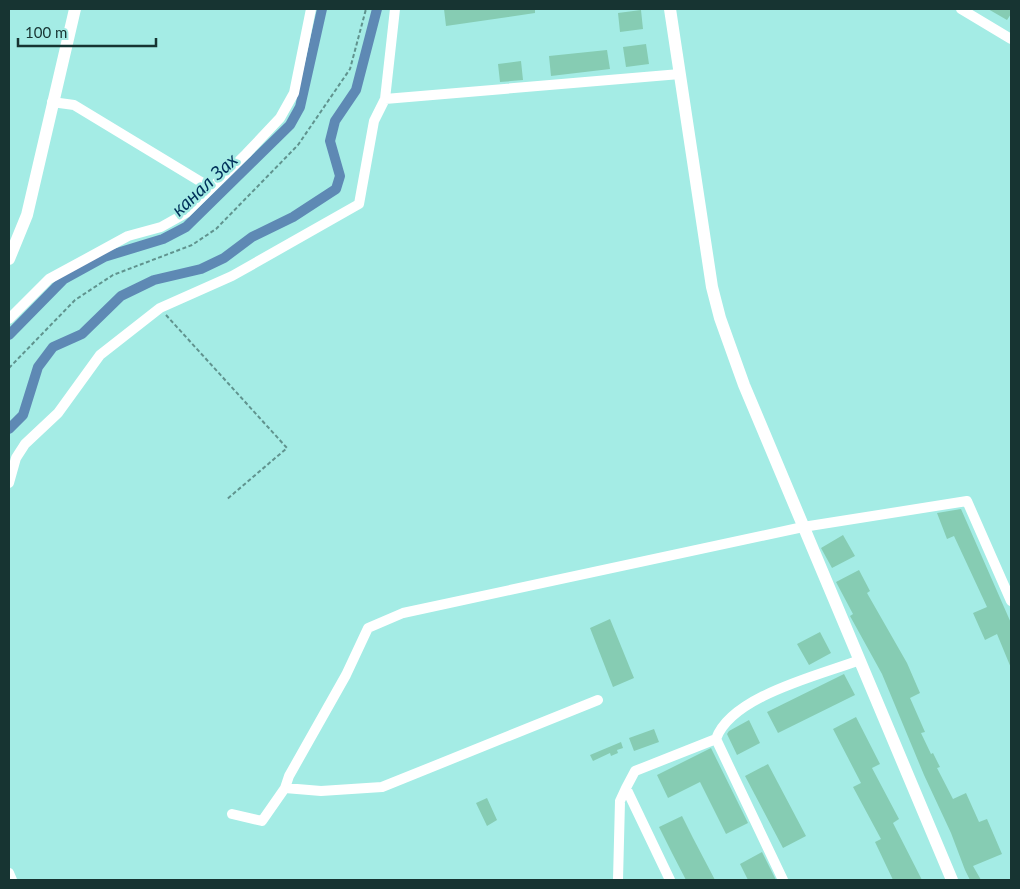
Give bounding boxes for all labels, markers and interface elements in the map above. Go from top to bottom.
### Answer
scale bar [18,15,155,47]
text: 100 m [25,23,67,41]
water label: канал Зах [166,148,242,220]

